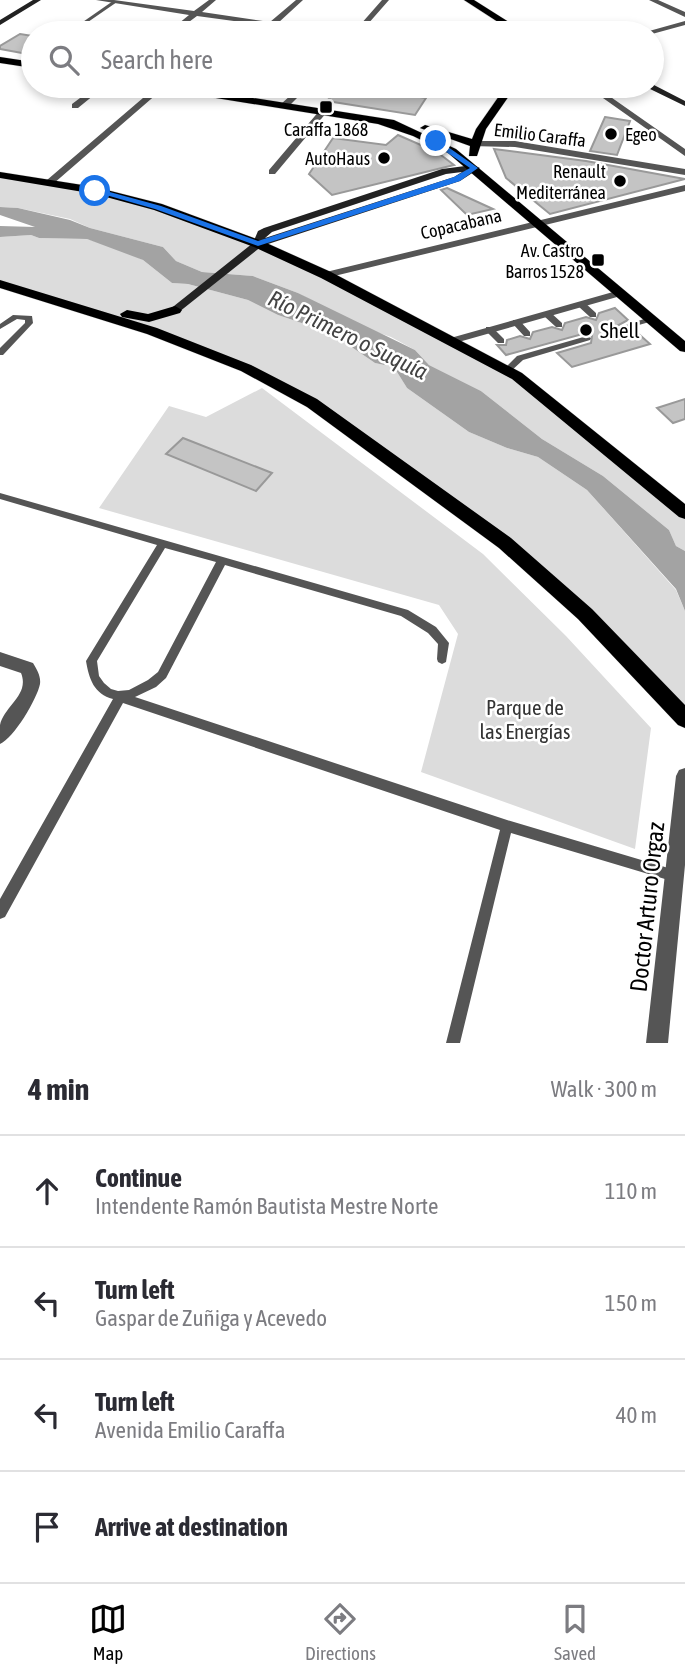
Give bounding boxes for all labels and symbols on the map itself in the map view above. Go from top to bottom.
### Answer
marker: Caraffa 1868 [318,99,334,115]
place label: Caraffa 1868 [284,119,368,140]
street label: Emilio Caraffa [493,119,587,151]
place label: Egeo [625,124,657,145]
route end [420,125,451,156]
marker: Egeo [603,126,619,142]
place label: AutoHaus [305,148,370,169]
marker: AutoHaus [376,150,392,166]
place label: Renault Mediterránea [516,161,606,203]
marker: Renault Mediterránea [612,173,628,189]
route start [79,175,110,206]
street label: Copacabana [418,204,504,244]
place label: Av. Castro Barros 1528 [505,240,584,282]
marker: Av. Castro Barros 1528 [590,252,606,268]
water label: Río Primero o Suquía [264,285,432,385]
place label: Shell [600,318,640,342]
marker: Shell [578,322,594,338]
park label: Parque de las Energías [480,695,570,743]
street label: Doctor Arturo Orgaz [625,820,669,993]

